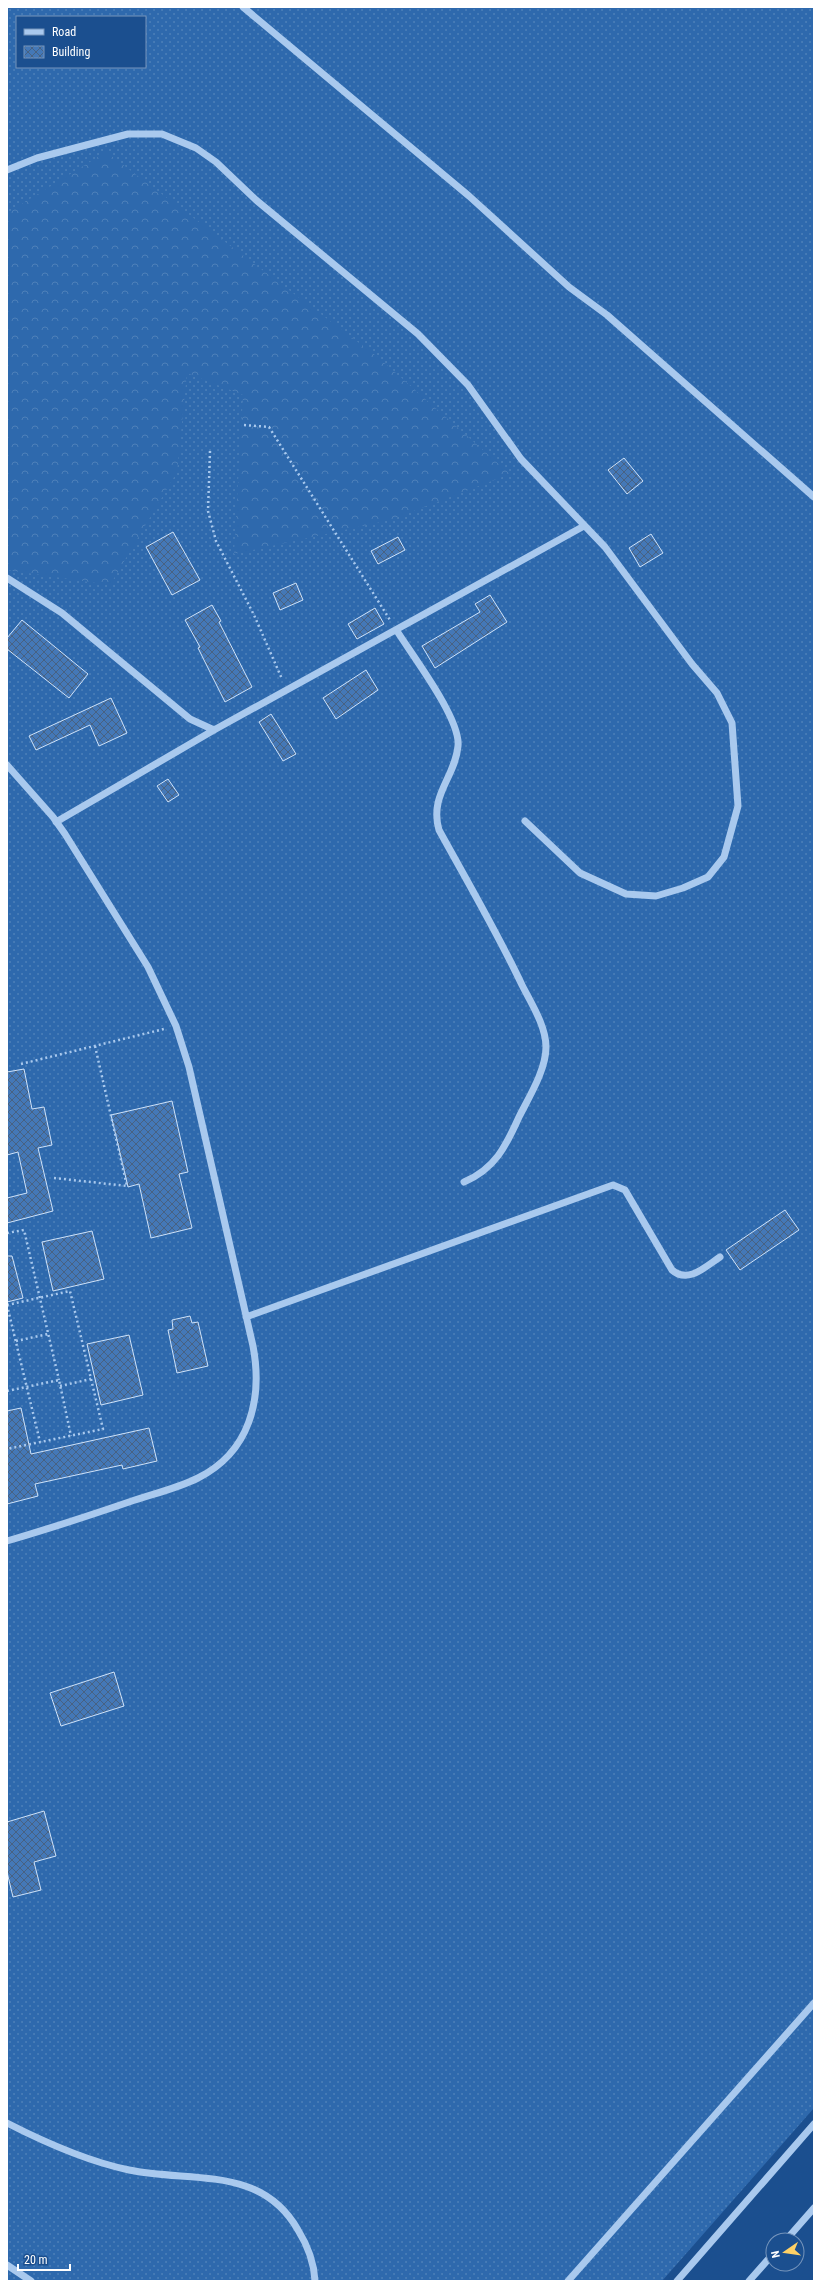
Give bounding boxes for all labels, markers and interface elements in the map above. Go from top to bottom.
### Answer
legend [16,16,146,68]
text: Road [52,25,76,39]
text: Building [52,45,90,59]
north arrow [765,2232,805,2272]
scale bar [18,2246,70,2272]
text: N [769,2249,783,2259]
text: 20 m [24,2253,48,2267]

